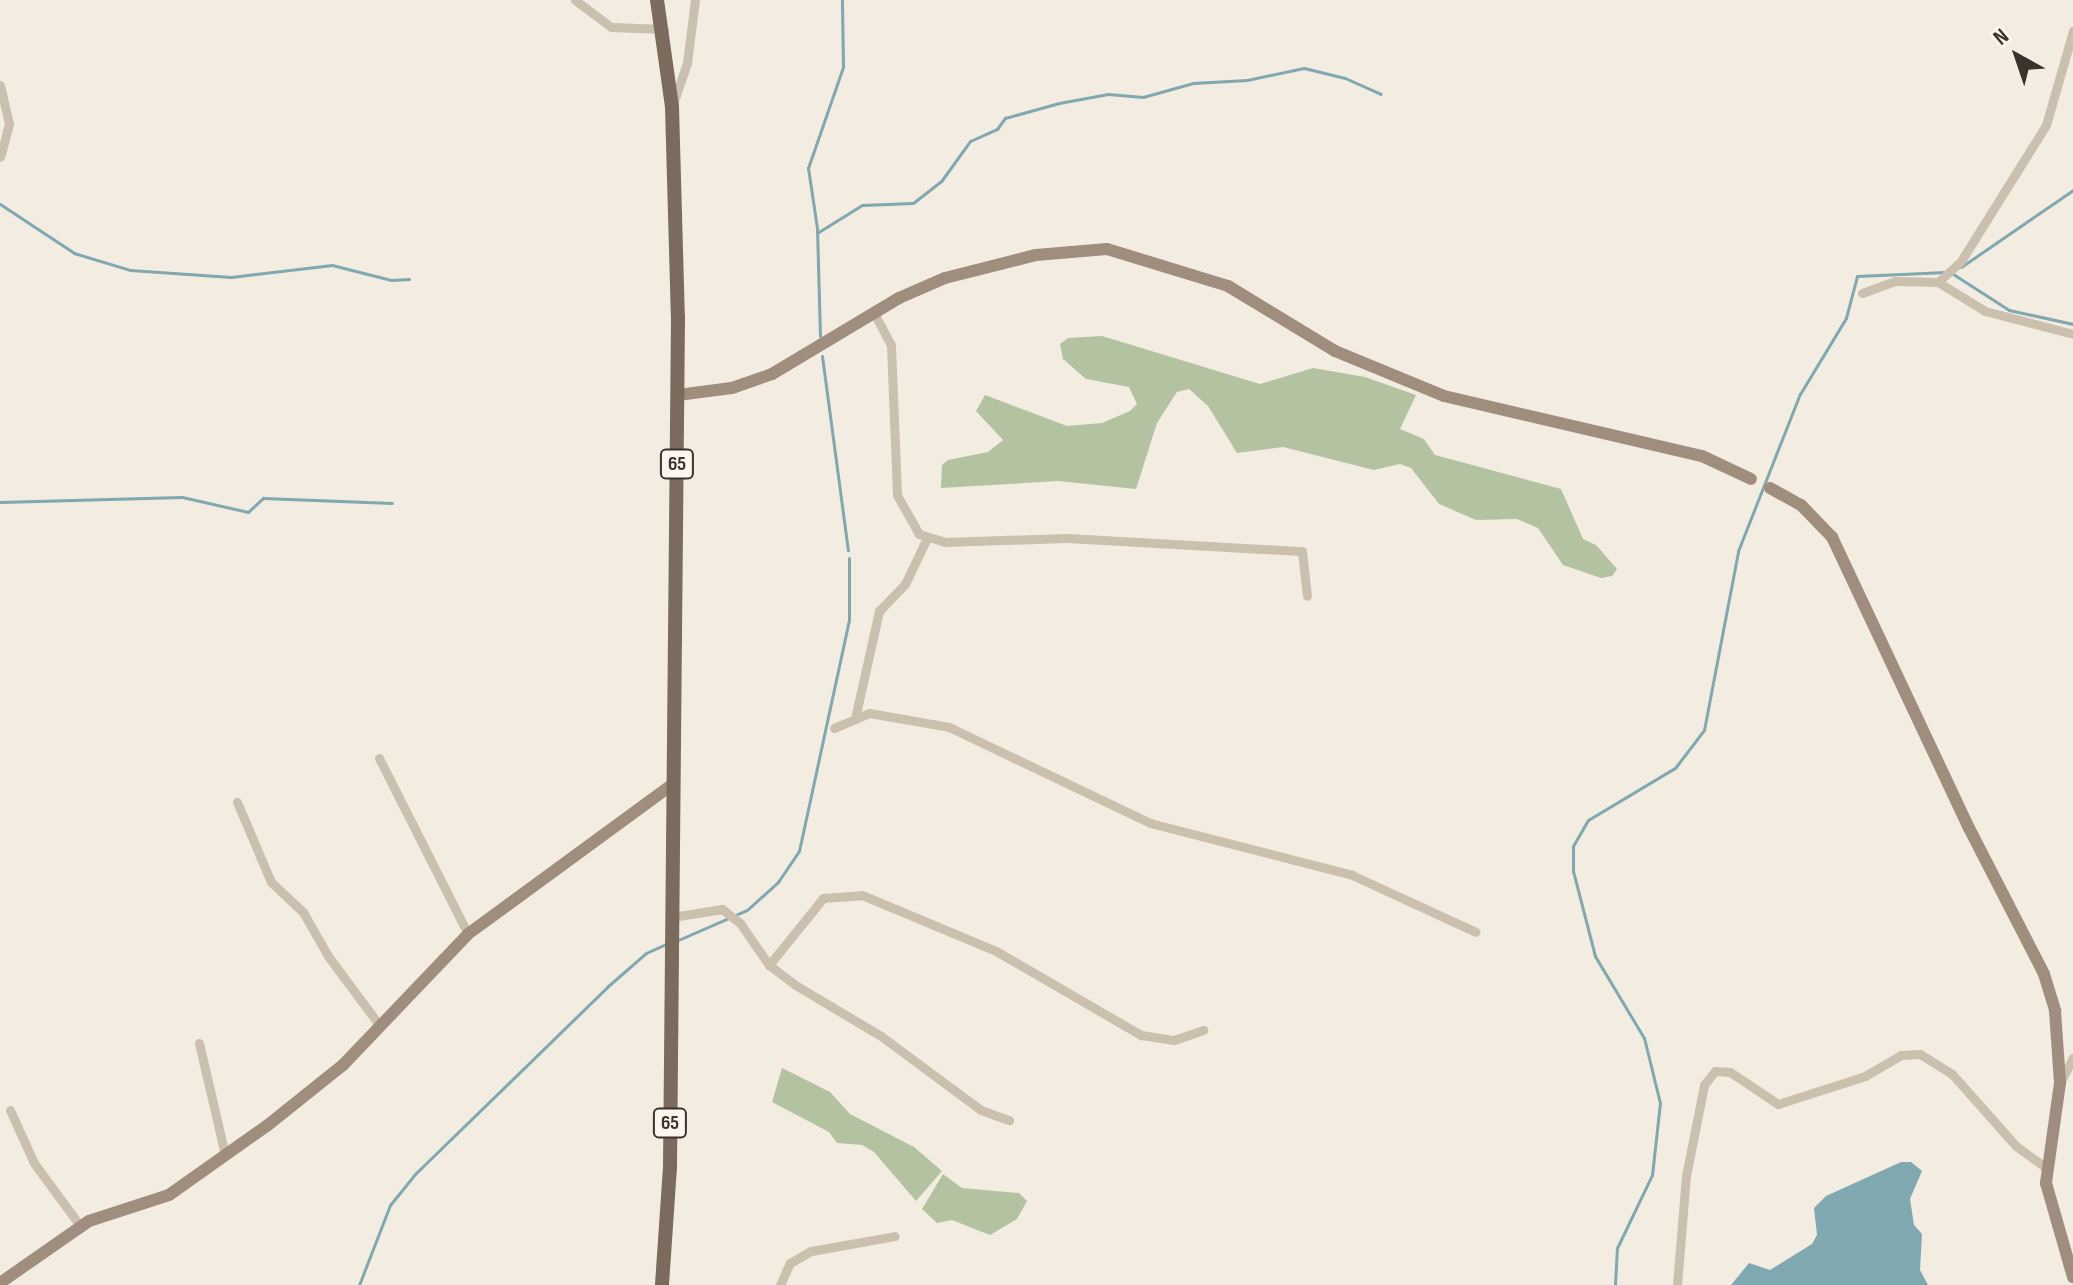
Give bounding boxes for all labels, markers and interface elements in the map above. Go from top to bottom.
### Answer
north arrow [1977,16,2057,96]
text: N [1988,23,2014,51]
road number: 65 [659,448,695,480]
road number: 65 [652,1107,688,1139]

